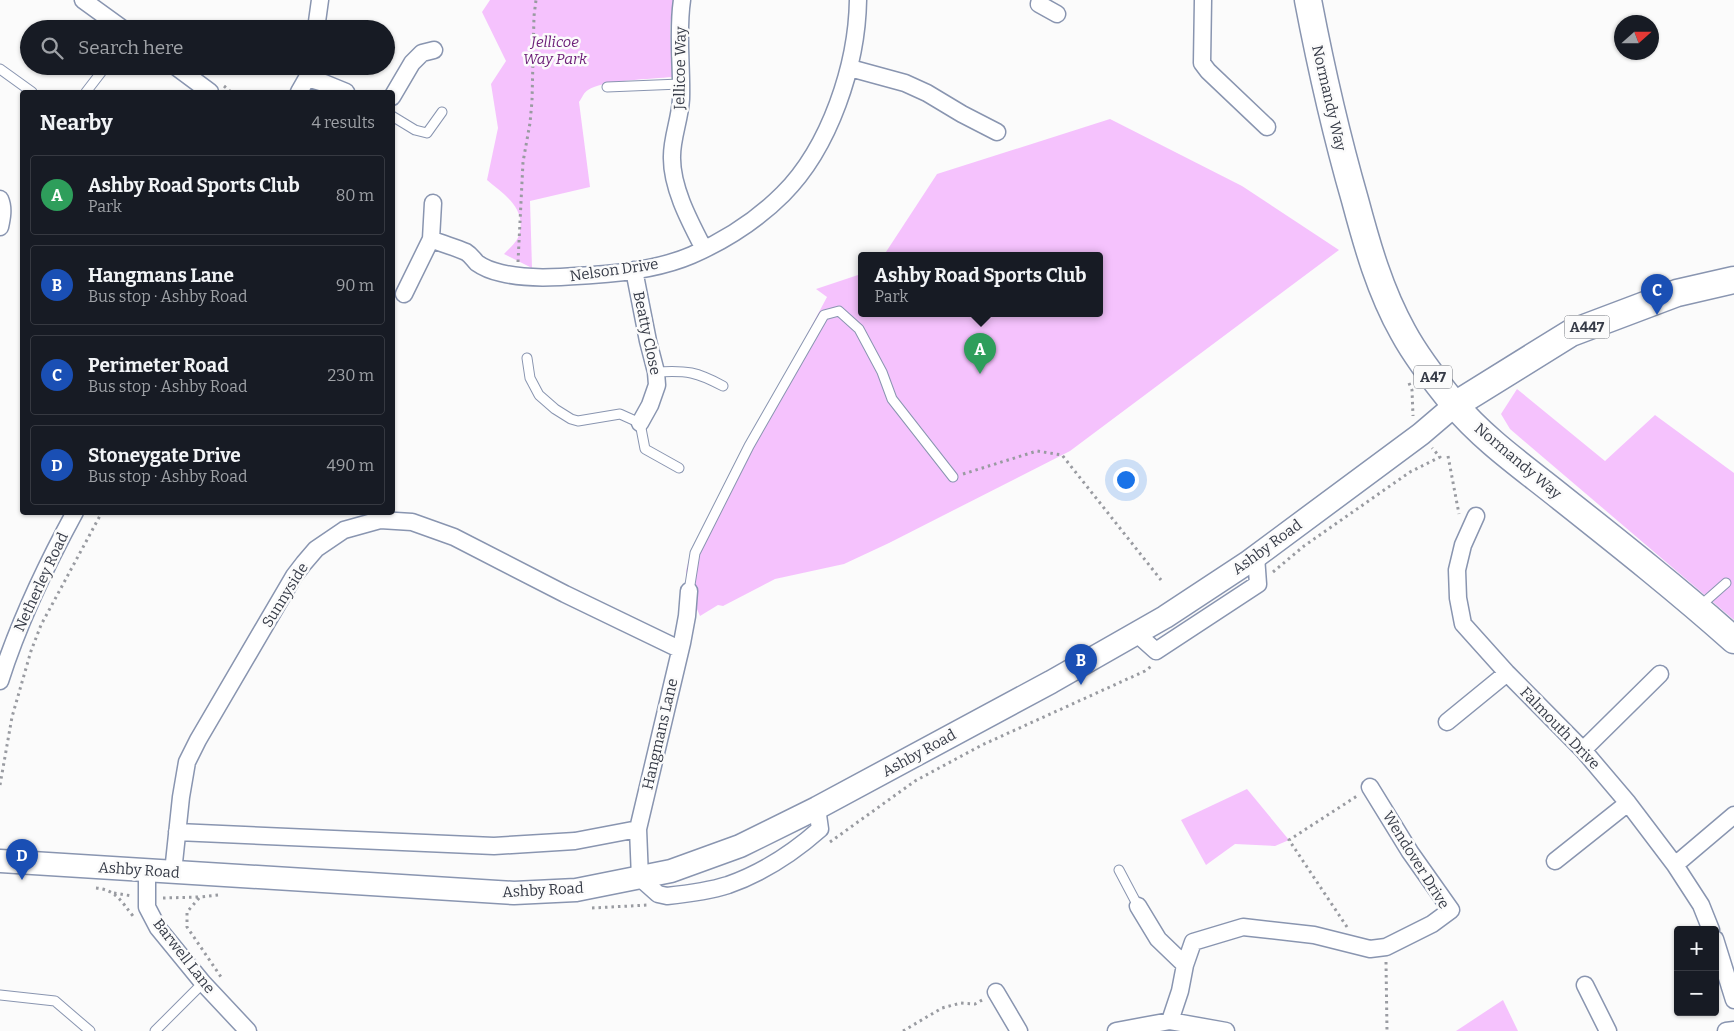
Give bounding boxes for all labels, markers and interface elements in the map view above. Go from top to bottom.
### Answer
north arrow [1614,15,1659,60]
search box [20,20,395,75]
street label: Jellicoe Way [670,26,690,111]
park label: Jellicoe Way Park [523,33,588,68]
icon: search [38,34,66,62]
text: Search here [78,36,183,59]
street label: Normandy Way [1308,43,1350,153]
text: Nearby [40,110,113,136]
text: 4 results [312,113,375,132]
text: Ashby Road Sports Club [88,174,300,197]
text: A [51,186,63,205]
text: 80 m [336,186,374,205]
text: Park [88,197,122,216]
popup [858,252,1103,317]
street label: Nelson Drive [568,255,660,285]
text: Hangmans Lane [88,264,234,287]
text: Ashby Road Sports Club [875,264,1086,287]
pin: C [1641,274,1673,315]
text: B [52,276,62,295]
text: 90 m [336,276,374,295]
text: Bus stop · Ashby Road [88,287,247,306]
text: Park [875,287,908,306]
street label: Beatty Close [629,289,665,377]
road number: A447 [1564,316,1610,338]
pin: A [964,333,996,374]
text: Perimeter Road [88,354,229,377]
text: C [52,366,62,385]
text: 230 m [327,366,374,385]
road number: A47 [1414,366,1452,388]
text: Bus stop · Ashby Road [88,377,247,396]
street label: Normandy Way [1471,419,1565,503]
text: Stoneygate Drive [88,444,241,467]
text: D [51,456,63,475]
text: 490 m [327,456,374,475]
text: Bus stop · Ashby Road [88,467,247,486]
your location [1113,467,1139,493]
street label: Ashby Road [1229,516,1305,578]
street label: Netherley Road [10,529,72,634]
street label: Sunnyside [258,559,312,631]
pin: B [1065,644,1097,685]
street label: Hangmans Lane [638,677,682,791]
street label: Falmouth Drive [1516,683,1604,773]
street label: Ashby Road [879,725,959,781]
street label: Wendover Drive [1379,808,1453,912]
pin: D [6,839,38,880]
street label: Ashby Road [98,858,180,882]
street label: Ashby Road [502,879,584,901]
street label: Barwell Lane [149,915,219,997]
map controls [1674,926,1719,1016]
button: + [1674,926,1719,971]
button: − [1674,971,1719,1016]

